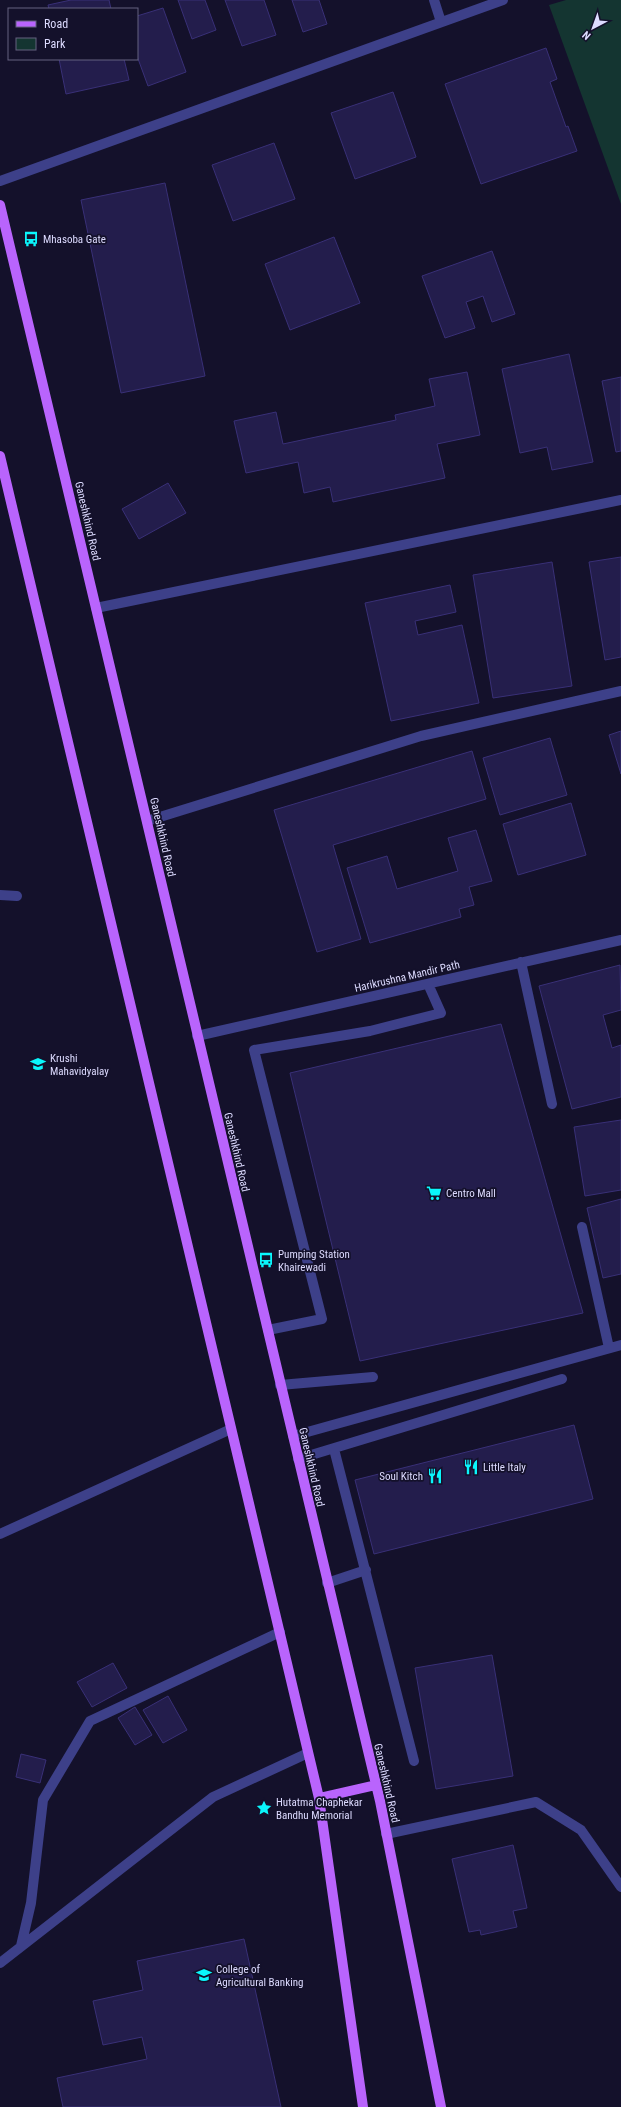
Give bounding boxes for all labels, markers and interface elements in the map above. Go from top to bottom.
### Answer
legend [8,8,138,60]
north arrow [573,8,613,48]
text: Road [44,17,68,31]
text: N [580,28,594,42]
text: Park [44,37,66,51]
bus stop icon: Mhasoba Gate [22,230,40,248]
place label: Mhasoba Gate [43,233,106,246]
street label: Ganeshkhind Road [72,480,103,562]
street label: Ganeshkhind Road [147,796,178,878]
street label: Harikrushna Mandir Path [353,958,461,995]
place label: Krushi Mahavidyalay [50,1052,109,1078]
school or university icon: Krushi Mahavidyalay [29,1055,47,1073]
street label: Ganeshkhind Road [221,1111,252,1193]
supermarket icon: Centro Mall [425,1184,443,1202]
place label: Centro Mall [446,1187,496,1200]
place label: Pumping Station Khairewadi [278,1248,350,1274]
bus stop icon: Pumping Station Khairewadi [257,1251,275,1269]
street label: Ganeshkhind Road [296,1426,327,1508]
restaurant icon: Little Italy [462,1458,480,1476]
place label: Little Italy [483,1461,526,1474]
restaurant icon: Soul Kitch [426,1467,444,1485]
place label: Soul Kitch [379,1470,423,1483]
street label: Ganeshkhind Road [371,1742,402,1824]
place label: Hutatma Chaphekar Bandhu Memorial [276,1796,363,1822]
place icon: Hutatma Chaphekar Bandhu Memorial [255,1799,273,1817]
place label: College of Agricultural Banking [216,1963,303,1989]
school or university icon: College of Agricultural Banking [195,1966,213,1984]

